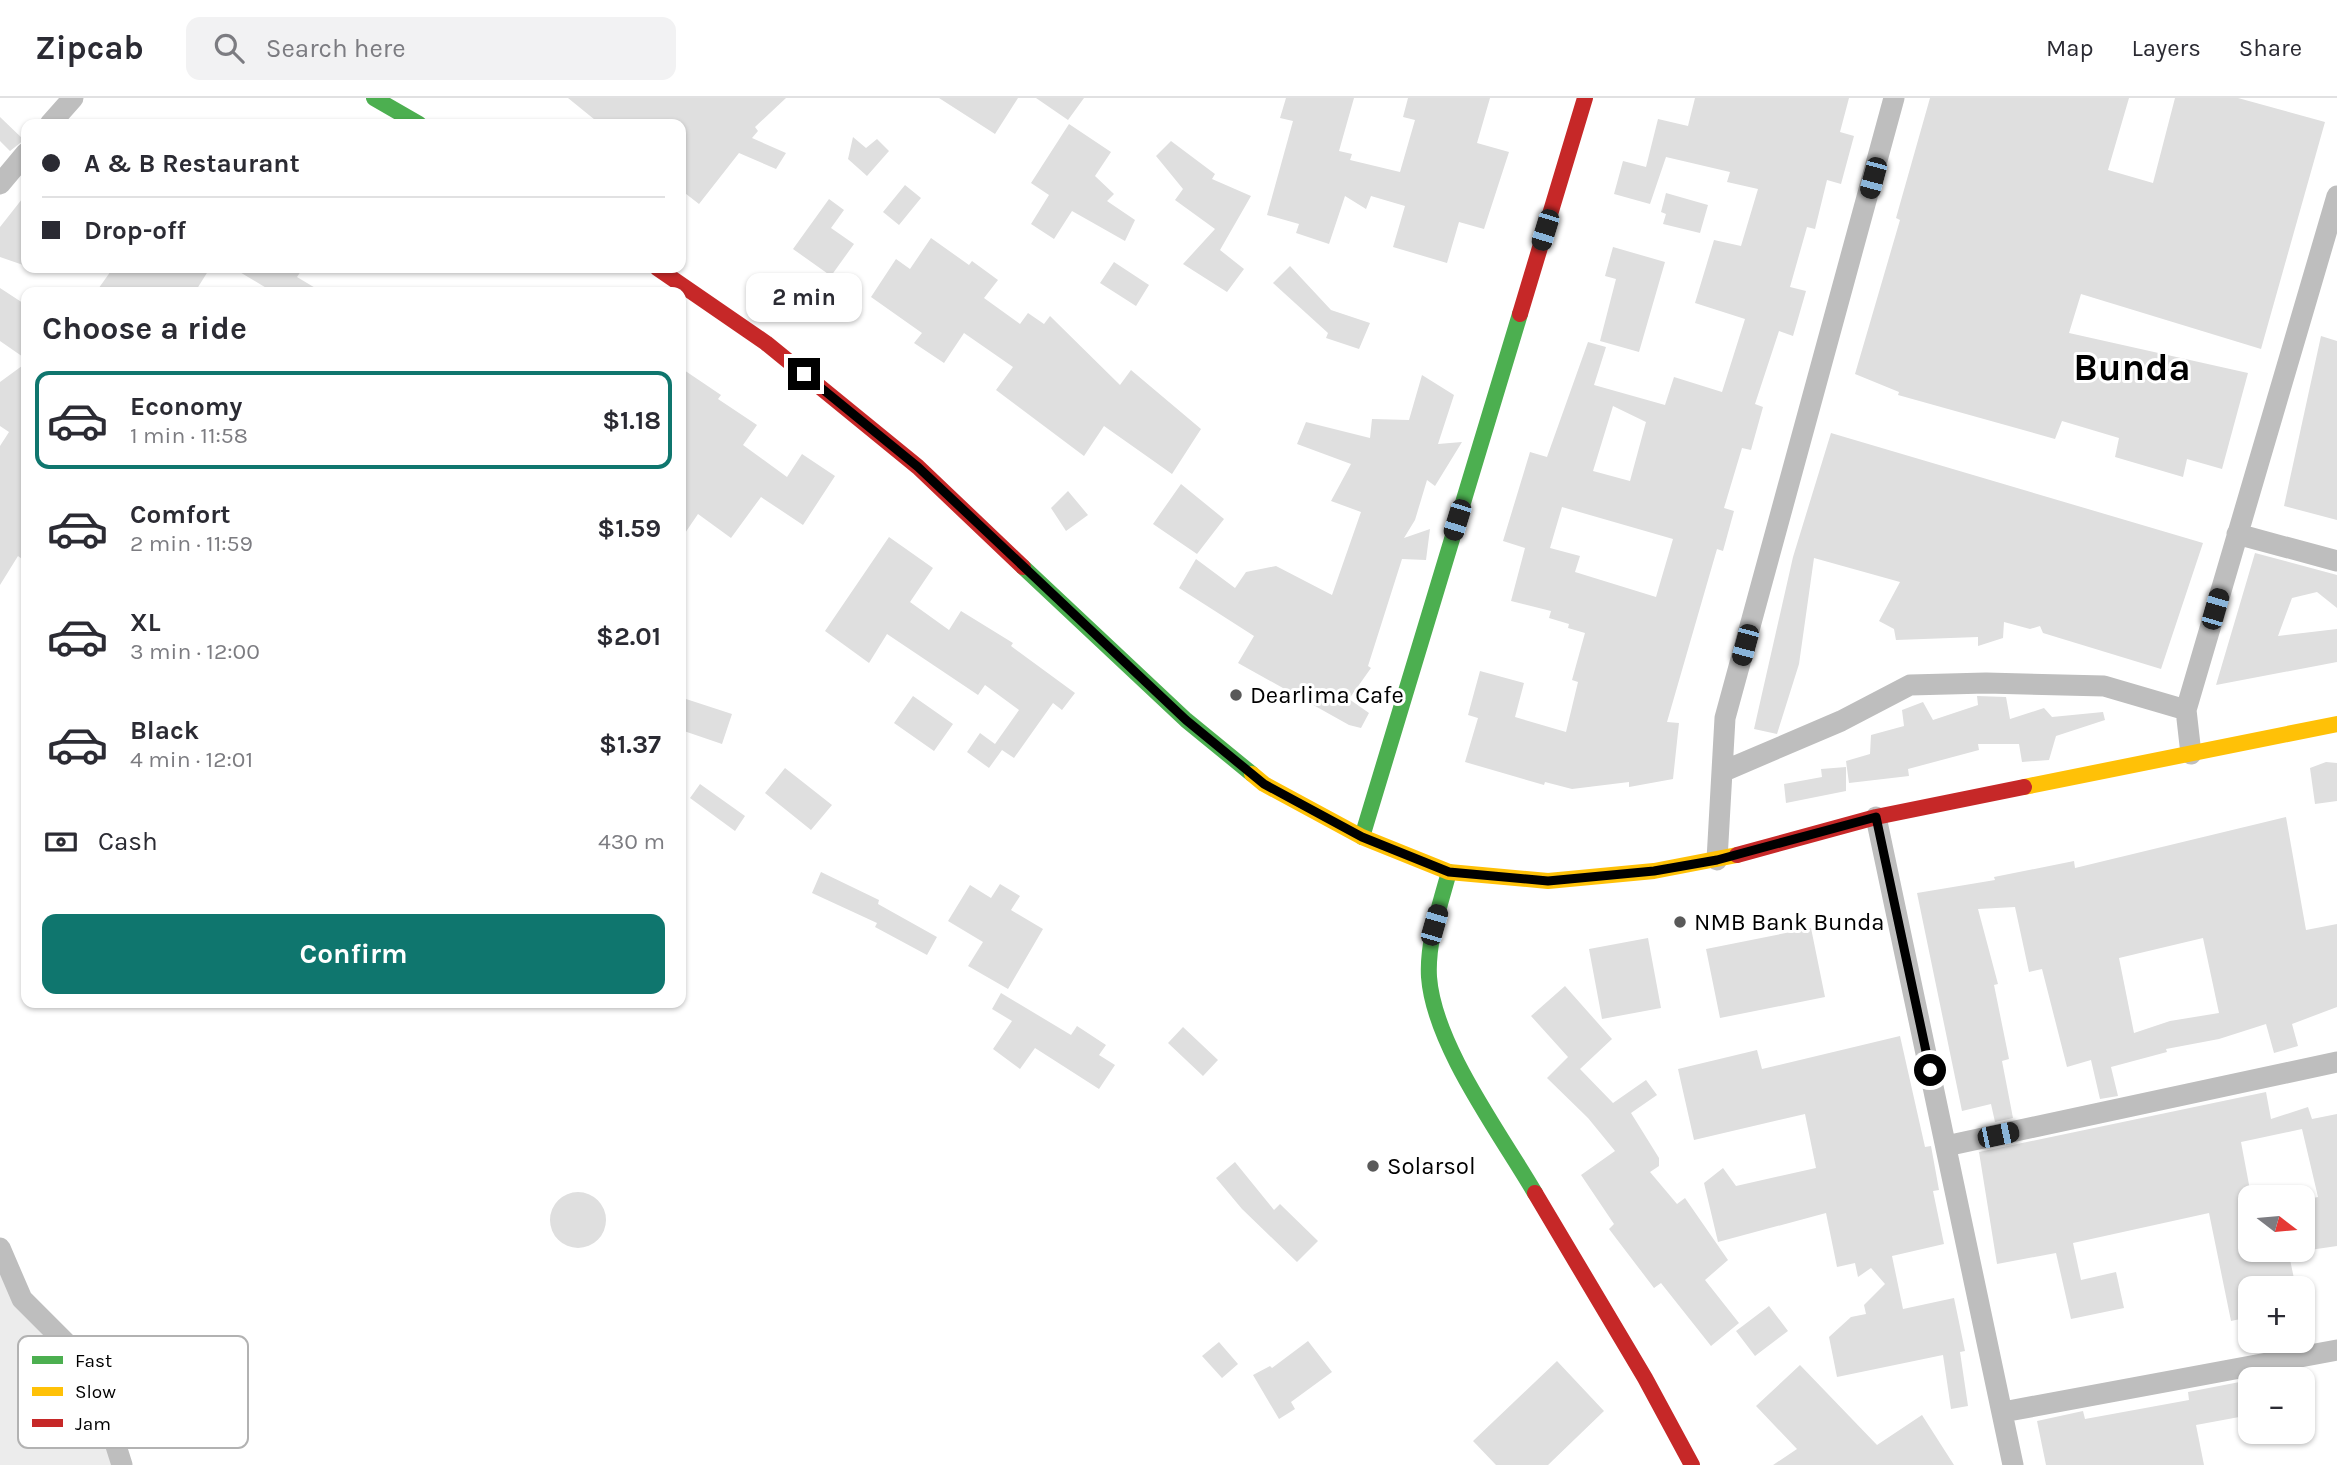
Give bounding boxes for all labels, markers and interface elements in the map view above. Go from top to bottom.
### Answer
search box [186,17,676,80]
text: Zipcab [35,29,144,67]
icon: search [210,29,248,67]
text: Search here [266,33,406,64]
text: Map [2046,34,2094,62]
text: Layers [2132,34,2201,62]
text: Share [2239,34,2302,62]
text: A & B Restaurant [84,148,300,179]
car [1858,155,1889,201]
car [1529,207,1562,253]
text: Drop-off [84,215,186,246]
callout: 2 min [746,272,862,322]
text: 2 min [772,284,836,311]
text: Choose a ride [42,310,247,347]
district label: Bunda [2073,345,2191,390]
route end [788,358,820,390]
icon: car [46,389,109,452]
text: Economy [130,391,242,422]
text: $1.18 [602,405,661,436]
text: 1 min · 11:58 [130,422,248,449]
icon: car [46,497,109,560]
car [1441,497,1474,543]
text: Comfort [130,499,231,530]
text: $1.59 [597,513,661,544]
text: 2 min · 11:59 [130,530,253,557]
car [2200,586,2231,632]
icon: car [46,605,109,668]
text: XL [130,607,161,638]
text: $2.01 [596,621,661,652]
car [1730,622,1761,668]
text: 3 min · 12:00 [130,638,260,665]
place label: Dearlima Cafe [1250,681,1404,709]
marker: Dearlima Cafe [1228,687,1244,703]
icon: car [46,713,109,776]
text: Black [130,715,199,746]
text: $1.37 [599,729,661,760]
text: 4 min · 12:01 [130,746,253,773]
icon: cash [42,823,80,861]
text: Cash [98,826,158,857]
text: 430 m [598,828,665,855]
car [1419,902,1450,948]
place label: NMB Bank Bunda [1694,908,1885,936]
button: Confirm [42,914,665,994]
marker: NMB Bank Bunda [1672,914,1688,930]
route start [1914,1054,1946,1086]
car [1976,1120,2021,1150]
place label: Solarsol [1387,1152,1476,1180]
marker: Solarsol [1365,1158,1381,1174]
north arrow [2238,1185,2315,1262]
map controls [2238,1185,2315,1444]
button: + [2238,1276,2315,1353]
legend [18,1336,248,1448]
text: Fast [75,1350,112,1372]
button: − [2238,1367,2315,1444]
text: Slow [75,1381,116,1403]
text: Jam [75,1413,111,1435]

